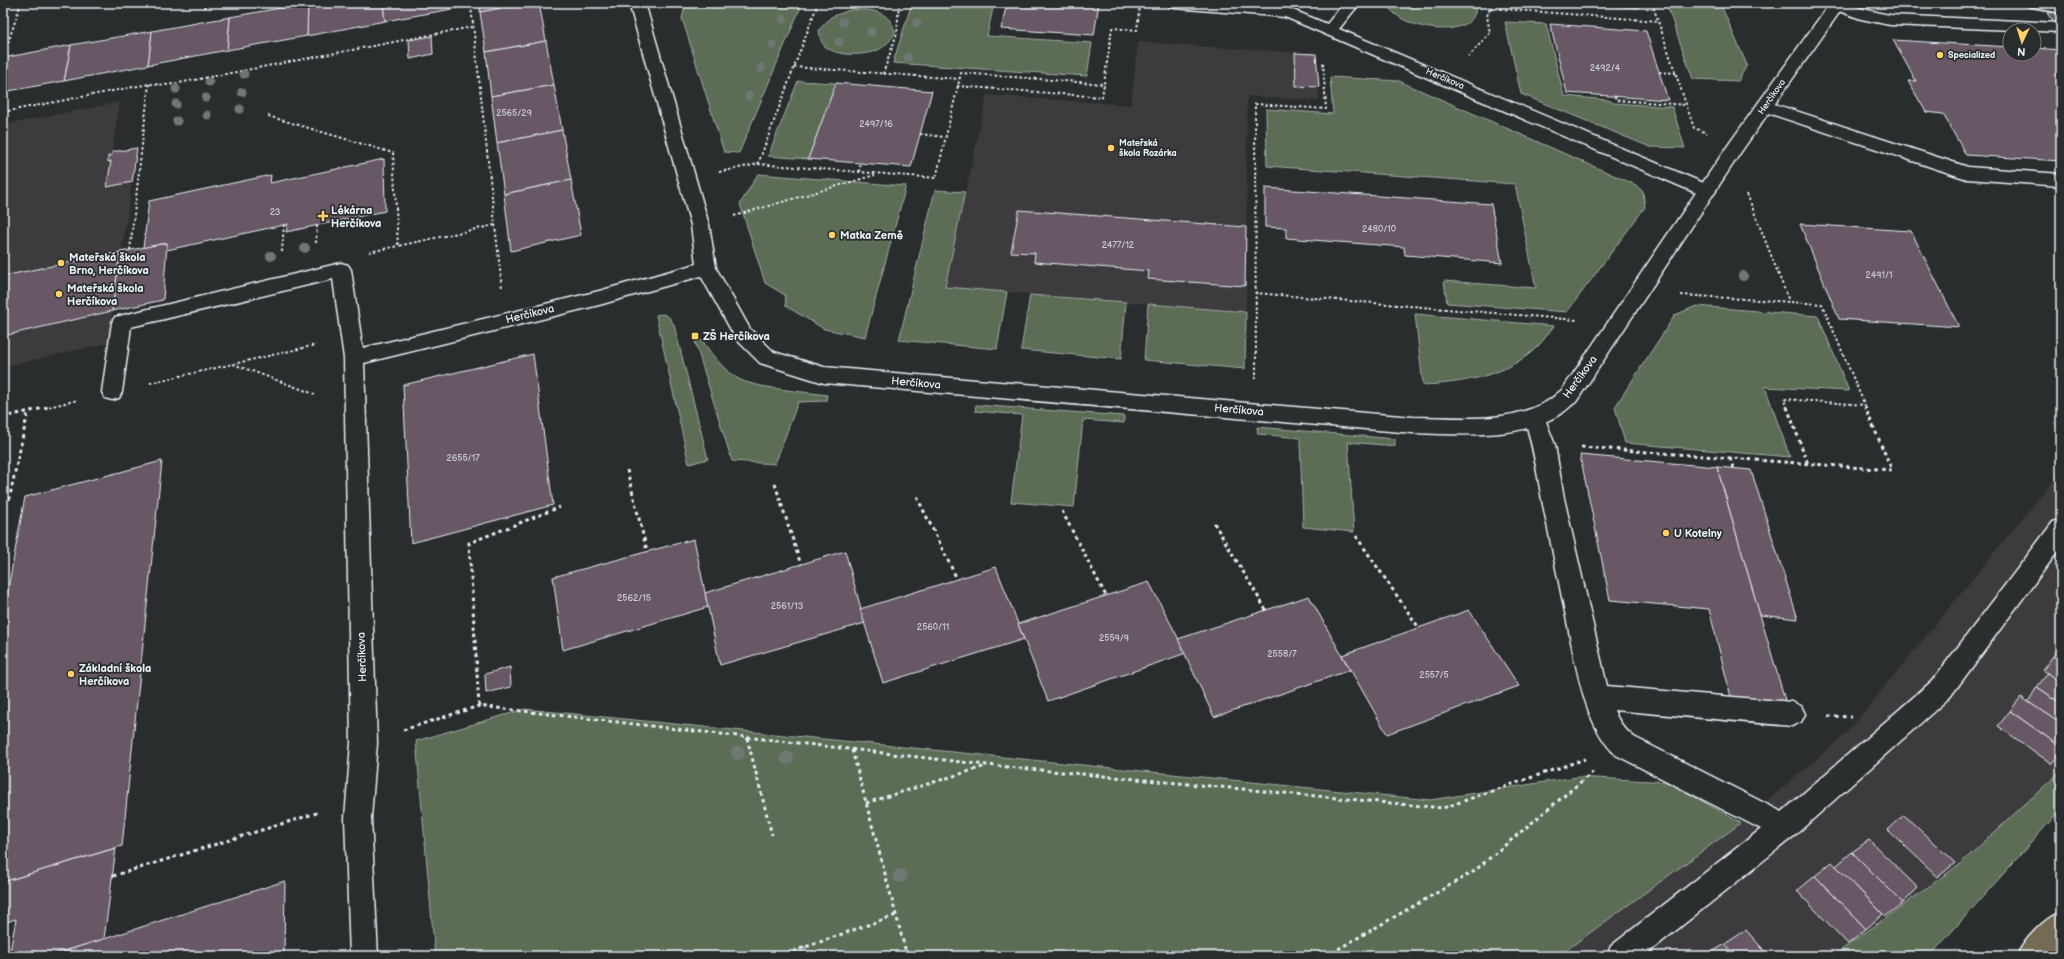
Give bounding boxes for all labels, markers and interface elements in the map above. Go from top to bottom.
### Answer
north arrow [2002,22,2042,62]
text: N [2017,45,2026,58]
marker: Specialized [1935,50,1945,60]
place label: Specialized [1948,50,1995,61]
house number: 2492/4 [1590,63,1621,74]
street label: Herčíkova [1424,66,1466,92]
street label: Herčíkova [1756,77,1788,117]
house number: 2565/29 [496,108,532,119]
house number: 2497/16 [859,119,893,130]
place label: Mateřská škola Rozárka [1119,138,1177,159]
marker: Mateřská škola Rozárka [1106,143,1116,153]
place label: Lékárna Herčíkova [331,204,381,230]
house number: 23 [270,207,281,218]
marker: Lékárna Herčíkova [318,211,328,221]
house number: 2480/10 [1362,224,1396,235]
place label: Matka Země [840,229,904,242]
marker: Matka Země [827,230,837,240]
house number: 2477/12 [1102,240,1135,251]
place label: Mateřská škola Brno, Herčíkova [69,251,149,277]
marker: Mateřská škola Brno, Herčíkova [56,258,66,268]
house number: 2491/1 [1866,270,1892,281]
place label: Mateřská škola Herčíkova [67,282,144,308]
marker: Mateřská škola Herčíkova [54,289,64,299]
street label: Herčíkova [504,302,556,326]
place label: ZŠ Herčíkova [703,329,770,343]
marker: ZŠ Herčíkova [690,331,700,341]
street label: Herčíkova [1560,353,1600,401]
street label: Herčíkova [891,374,941,392]
street label: Herčíkova [1214,401,1264,419]
house number: 2655/17 [446,453,480,464]
place label: U Kotelny [1674,527,1722,540]
marker: U Kotelny [1661,528,1671,538]
house number: 2562/15 [617,593,651,604]
house number: 2561/13 [771,601,804,612]
house number: 2560/11 [917,622,949,633]
street label: Herčíkova [355,632,369,682]
house number: 2559/9 [1099,633,1129,644]
house number: 2558/7 [1267,649,1297,660]
place label: Základní škola Herčíkova [79,662,151,688]
marker: Základní škola Herčíkova [66,669,76,679]
house number: 2557/5 [1419,670,1449,681]

